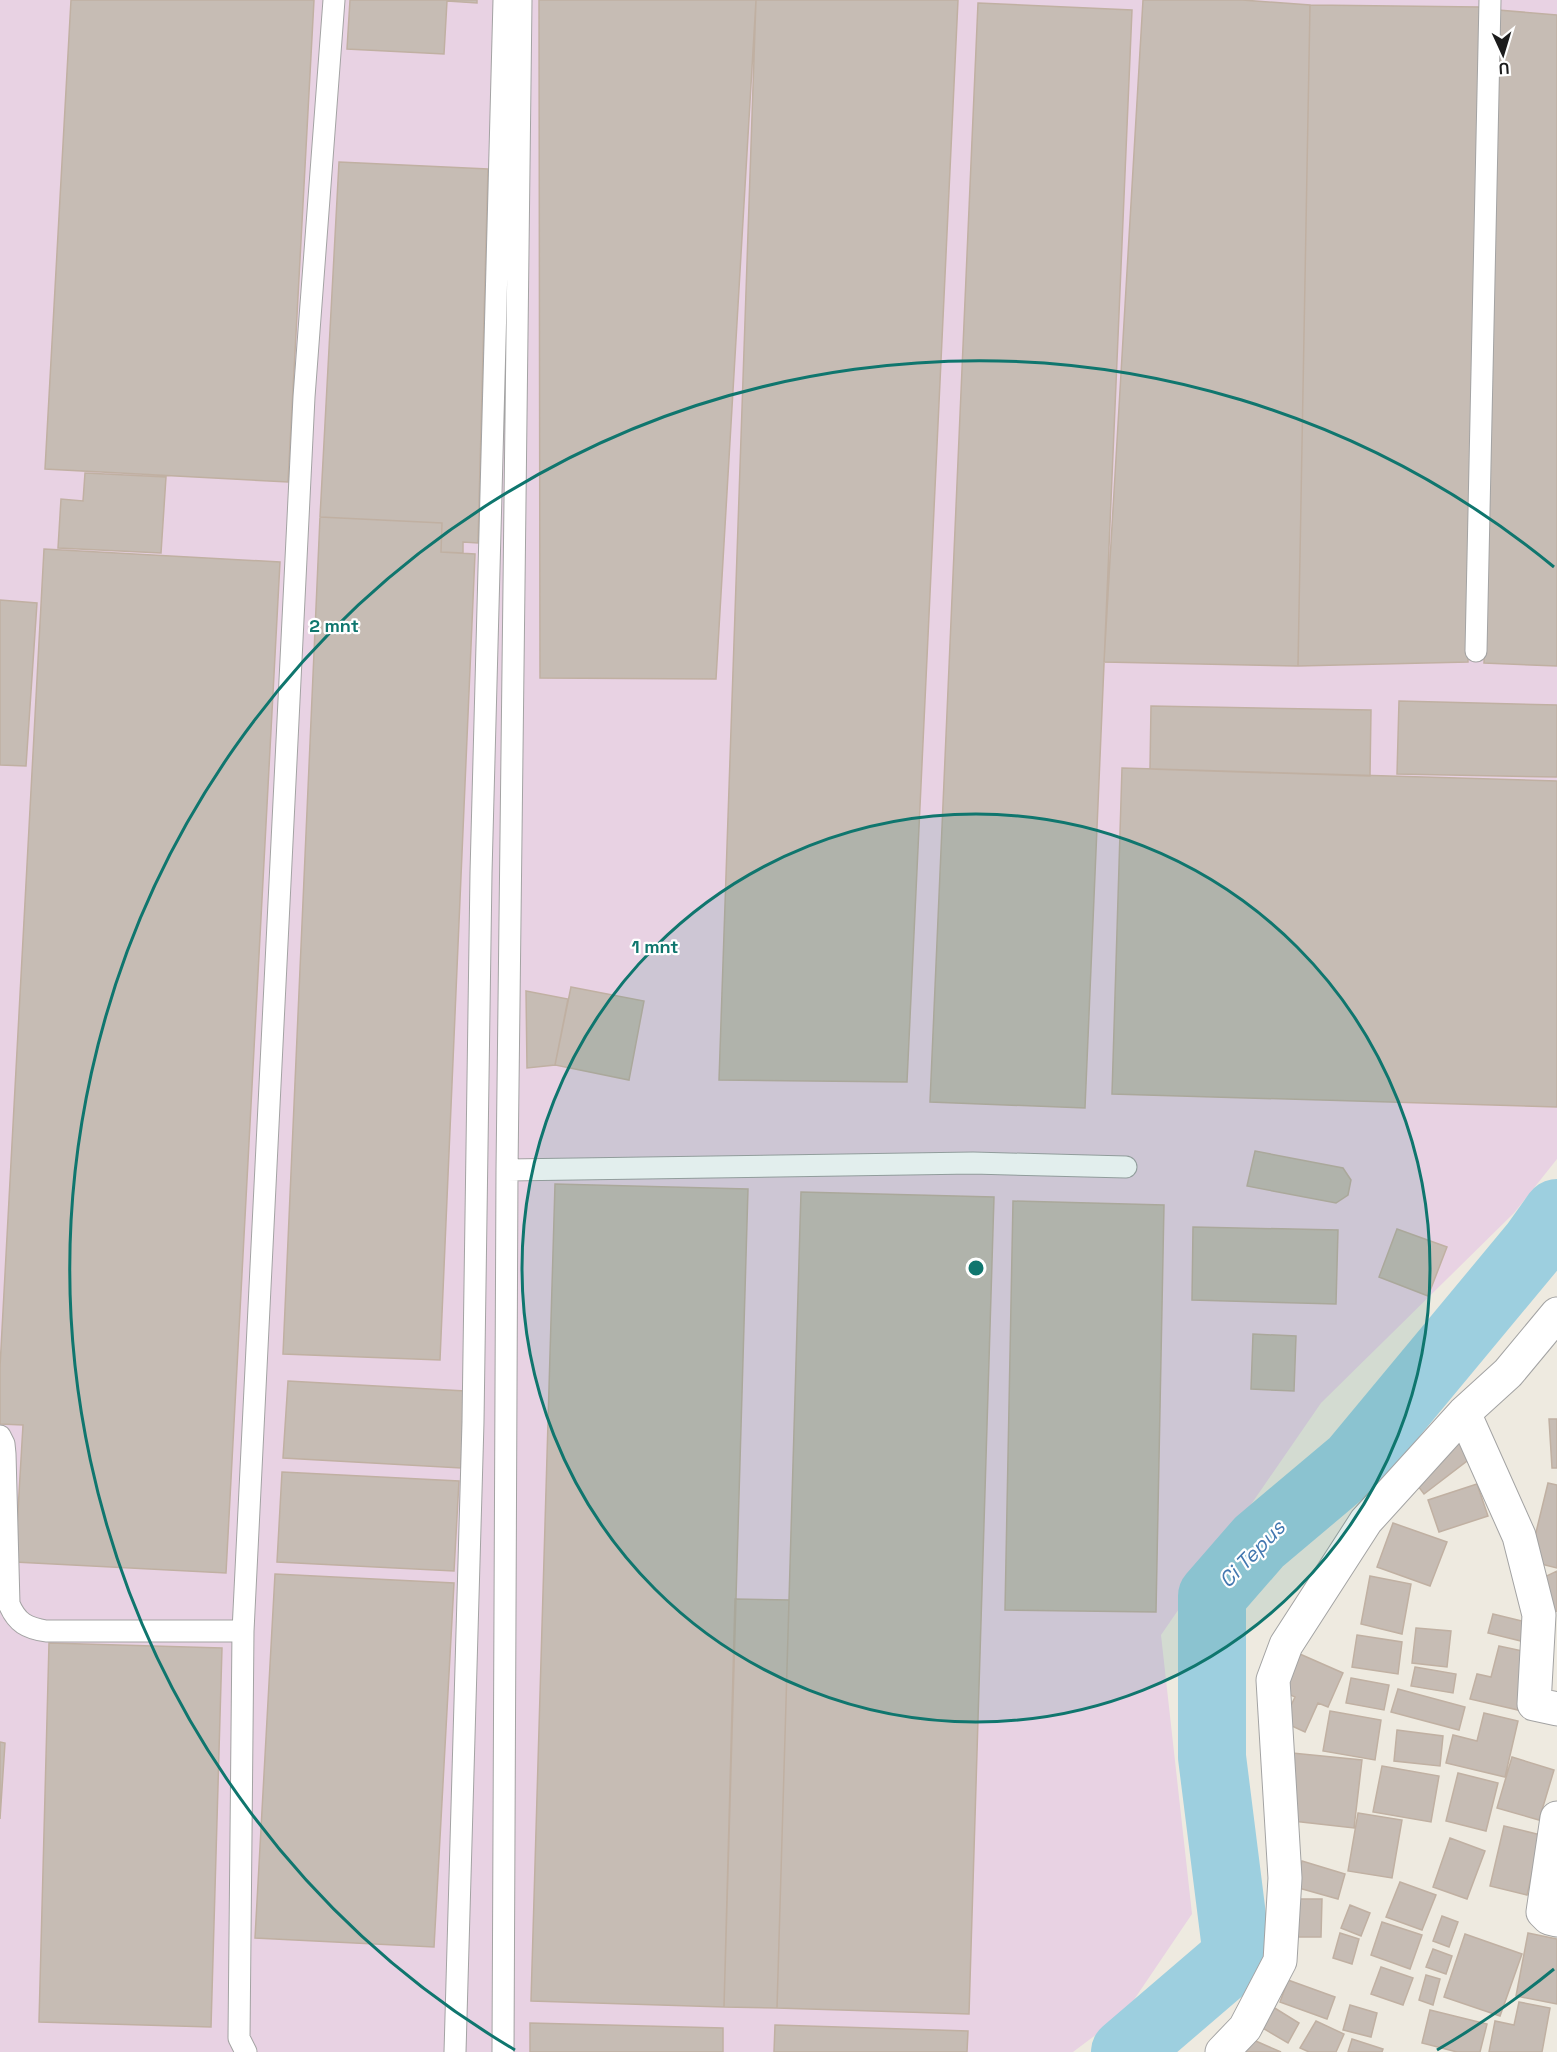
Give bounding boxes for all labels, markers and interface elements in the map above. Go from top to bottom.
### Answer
north arrow [1473,24,1533,84]
text: U [1498,58,1510,79]
text: 2 mnt [309,614,359,637]
text: 1 mnt [631,935,679,958]
centre of rings [966,1258,986,1278]
water label: Ci Tepus [1213,1514,1291,1593]

